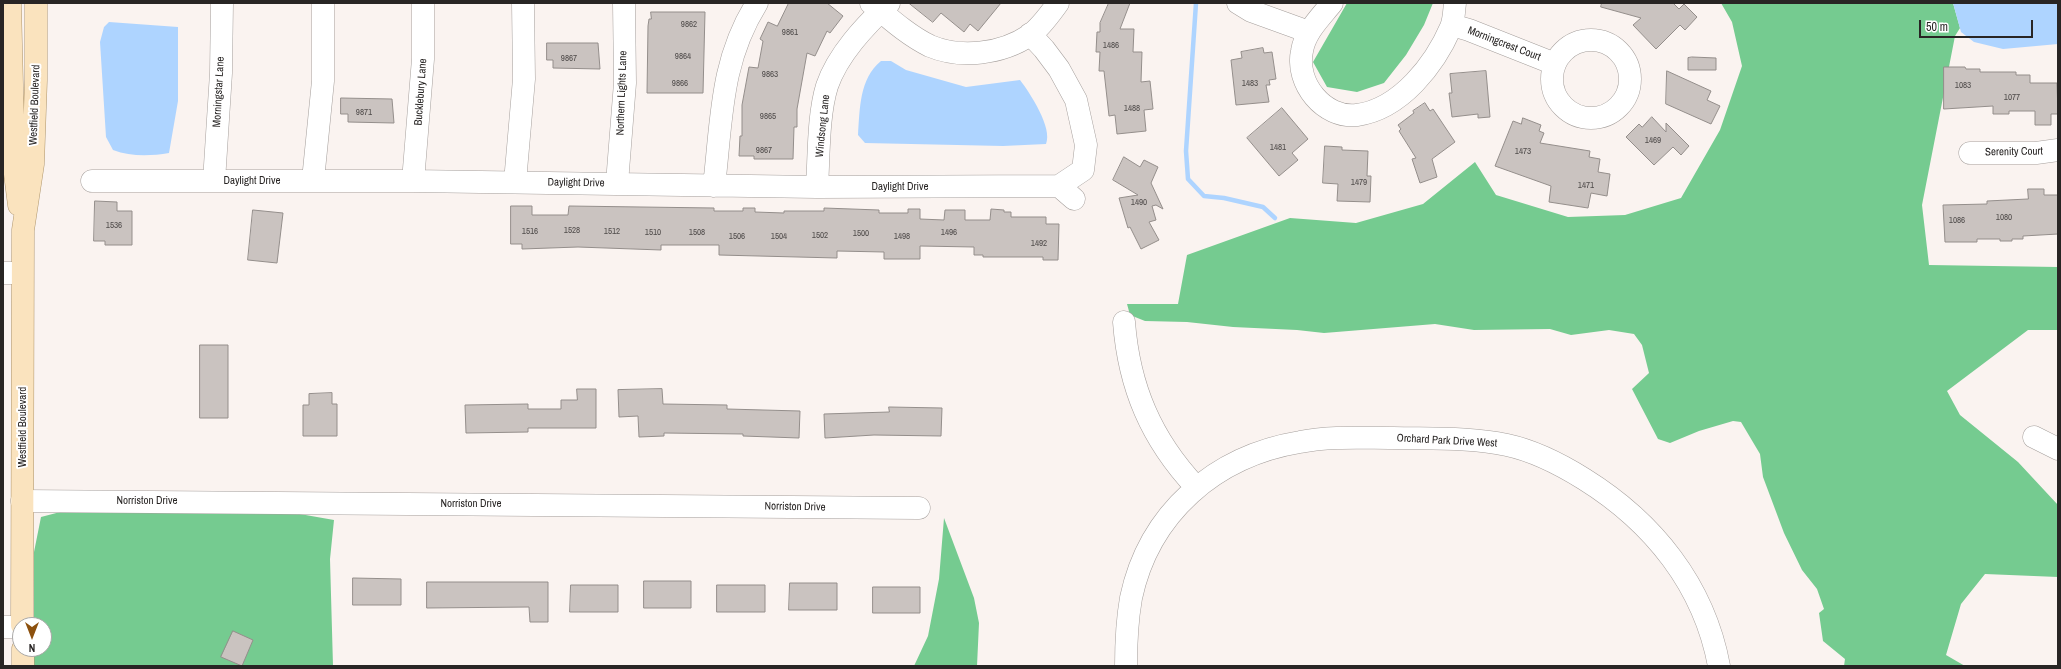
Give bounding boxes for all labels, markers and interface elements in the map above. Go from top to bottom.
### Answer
scale bar [1921,12,2035,38]
text: 50 m [1926,19,1948,35]
house number: 9862 [681,20,697,30]
street label: Morningcrest Court [1466,24,1542,64]
house number: 9861 [782,28,798,38]
house number: 1486 [1103,41,1119,51]
street label: Northern Lights Lane [614,50,630,136]
house number: 9864 [675,52,691,62]
house number: 9867 [561,54,577,64]
street label: Morningstar Lane [211,56,227,128]
street label: Bucklebury Lane [412,58,430,126]
street label: Westfield Boulevard [27,65,43,145]
house number: 9863 [762,70,778,80]
house number: 9866 [672,79,688,89]
house number: 1483 [1242,79,1258,89]
house number: 1083 [1955,81,1971,91]
house number: 1077 [2004,93,2020,103]
street label: Windsong Lane [813,94,833,158]
house number: 1488 [1124,104,1140,114]
house number: 9871 [356,108,372,118]
house number: 9865 [760,112,776,122]
house number: 1469 [1645,136,1661,146]
house number: 1481 [1270,143,1286,153]
street label: Serenity Court [1985,145,2043,159]
house number: 9867 [756,146,772,156]
house number: 1473 [1515,147,1531,157]
street label: Daylight Drive [223,174,281,188]
street label: Daylight Drive [547,176,605,190]
house number: 1479 [1351,178,1367,188]
street label: Daylight Drive [871,180,929,194]
house number: 1471 [1578,181,1594,191]
house number: 1490 [1131,198,1147,208]
house number: 1080 [1996,213,2012,223]
house number: 1086 [1949,216,1965,226]
house number: 1536 [106,221,122,231]
house number: 1528 [564,226,580,236]
house number: 1516 [522,227,538,237]
house number: 1512 [604,227,620,237]
house number: 1510 [645,228,661,238]
house number: 1508 [689,228,705,238]
house number: 1496 [941,228,957,238]
house number: 1500 [853,229,869,239]
house number: 1502 [812,231,828,241]
house number: 1506 [729,232,745,242]
house number: 1504 [771,232,787,242]
house number: 1498 [894,232,910,242]
house number: 1492 [1031,239,1047,249]
street label: Westfield Boulevard [16,387,30,467]
street label: Orchard Park Drive West [1396,432,1498,450]
street label: Norriston Drive [116,494,178,508]
street label: Norriston Drive [440,497,502,511]
street label: Norriston Drive [764,500,826,514]
north arrow [12,617,52,657]
text: N [29,641,35,655]

